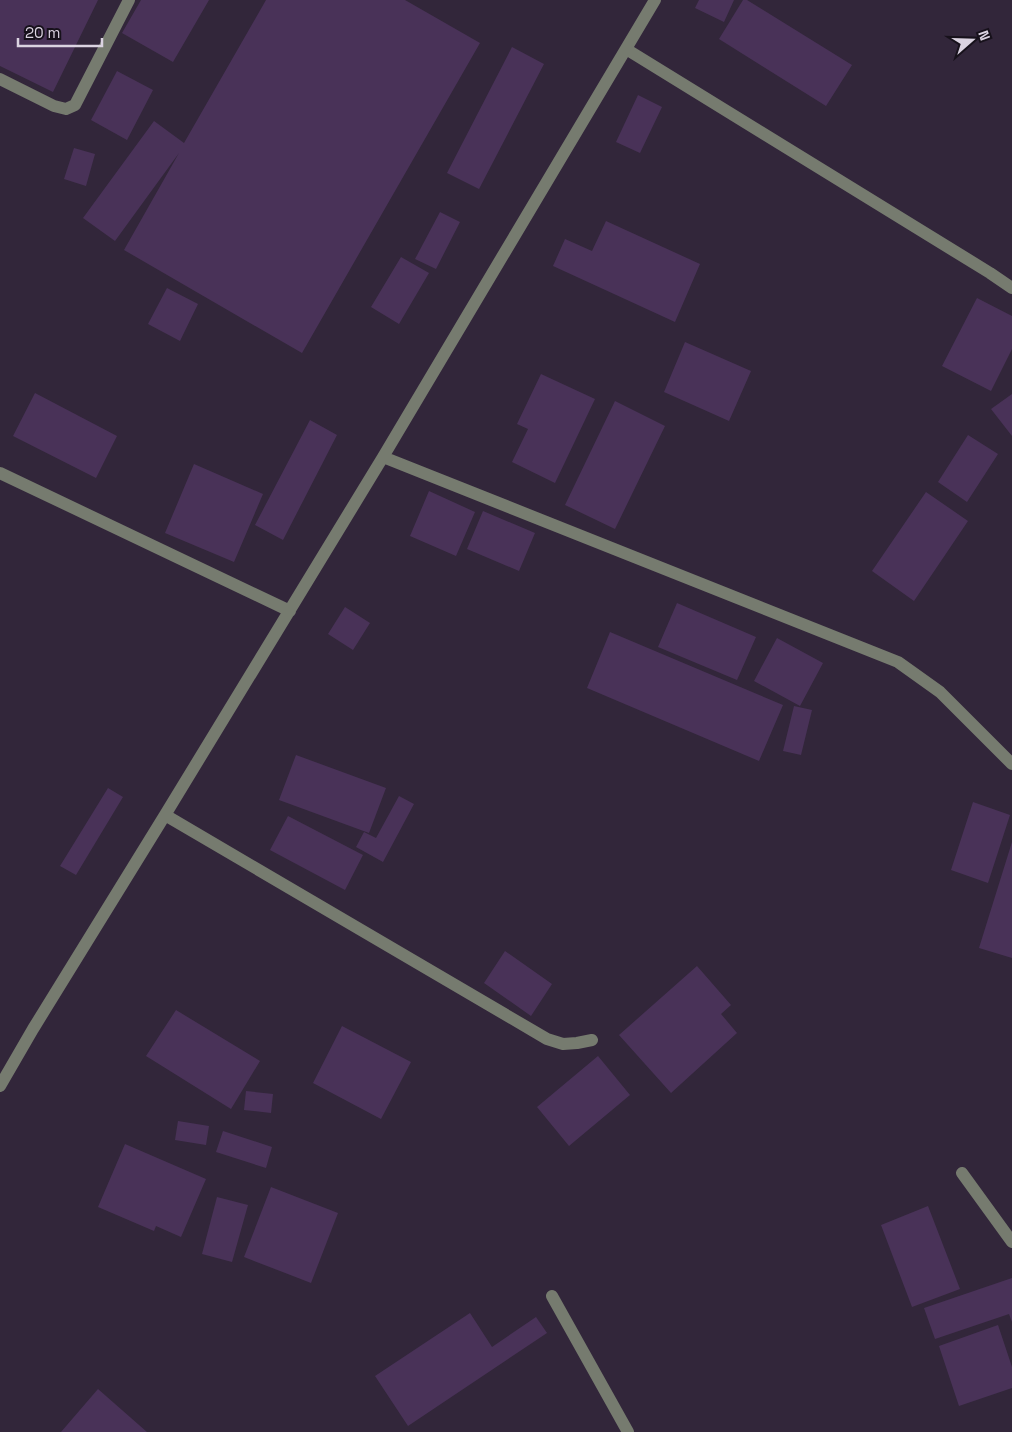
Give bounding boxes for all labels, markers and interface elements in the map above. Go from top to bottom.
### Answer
scale bar [18,15,101,47]
north arrow [947,15,997,65]
text: 20 m [25,23,60,42]
text: N [974,28,994,43]

